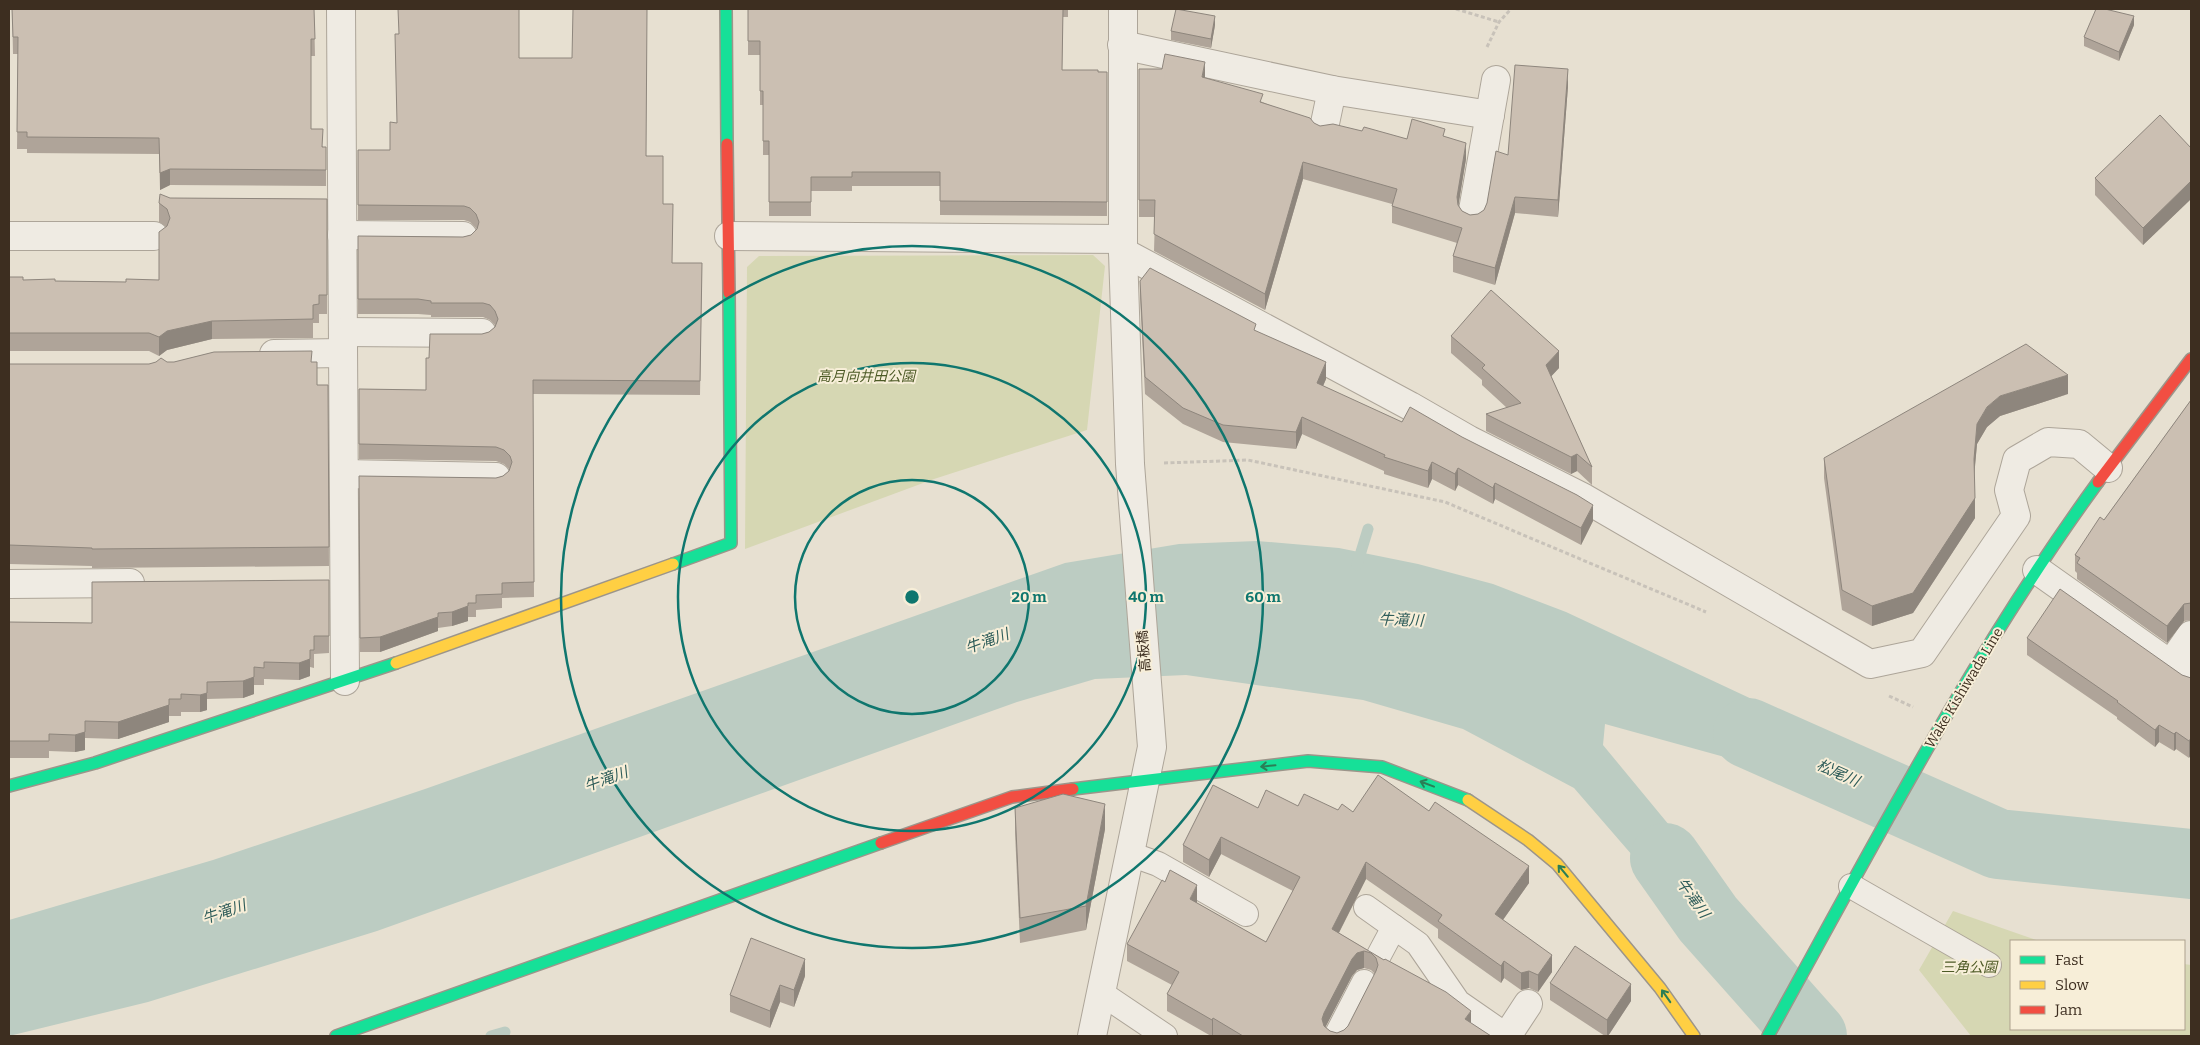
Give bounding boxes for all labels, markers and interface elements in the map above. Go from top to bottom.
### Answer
park label: 高月向井田公園 [817,368,917,385]
centre of rings [903,588,921,606]
text: 20 m [1012,588,1047,606]
text: 40 m [1128,588,1165,606]
text: 60 m [1245,588,1281,606]
water label: 牛滝川 [1378,610,1426,630]
water label: 牛滝川 [963,624,1013,657]
street label: Wake Kishiwada Line [1921,625,2007,751]
street label: 高板橋 [1134,629,1154,673]
water label: 松尾川 [1814,756,1864,791]
one-way arrow [1261,761,1277,771]
water label: 牛滝川 [582,762,632,795]
one-way arrow [1420,779,1435,788]
one-way arrow [1557,864,1569,877]
water label: 牛滝川 [1672,875,1715,923]
water label: 牛滝川 [200,896,250,928]
legend [2010,940,2185,1030]
text: Fast [2055,951,2084,969]
park label: 三角公園 [1941,959,1999,976]
text: Slow [2055,976,2090,994]
one-way arrow [1661,989,1671,1003]
text: Jam [2054,1001,2083,1019]

